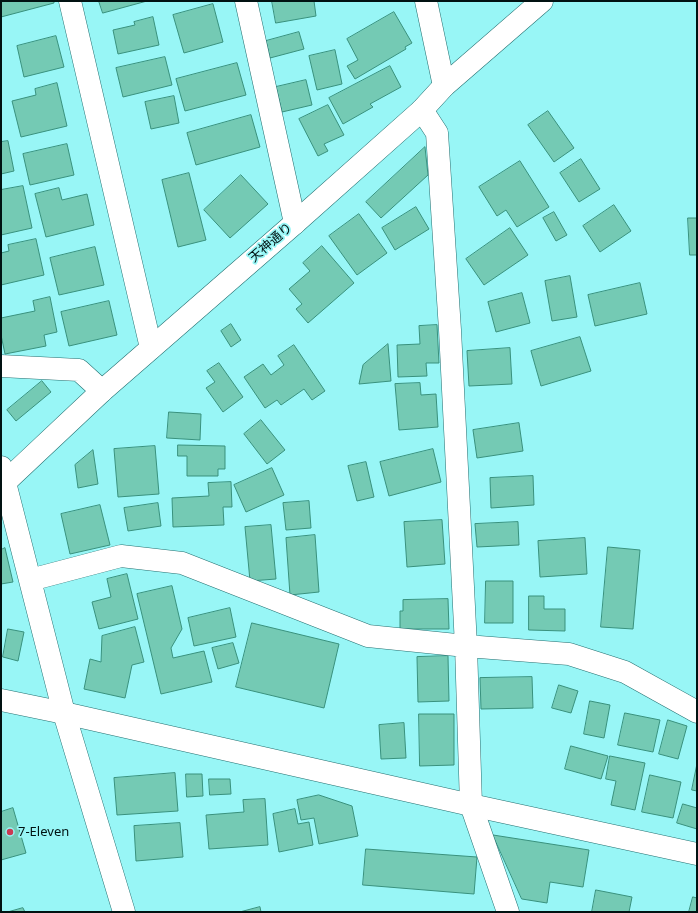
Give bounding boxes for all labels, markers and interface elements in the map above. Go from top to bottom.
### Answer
street label: 天神通り [246,220,296,266]
place label: 7-Eleven [18,824,69,840]
marker: 7-Eleven [5,827,15,837]

